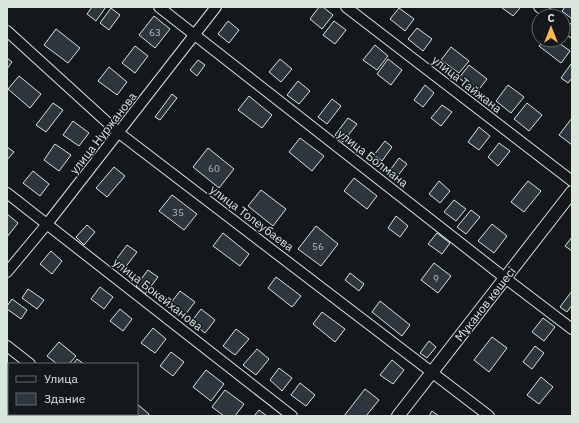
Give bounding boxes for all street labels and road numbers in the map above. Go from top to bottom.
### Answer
street label: улица Тайжана [429,52,505,116]
street label: улица Нуржанова [66,89,140,177]
street label: улица Болмана [335,126,412,191]
street label: улица Толеубаева [207,182,297,255]
street label: улица Бокейханова [110,254,206,334]
street label: Мұканов көшесі [451,264,519,344]

